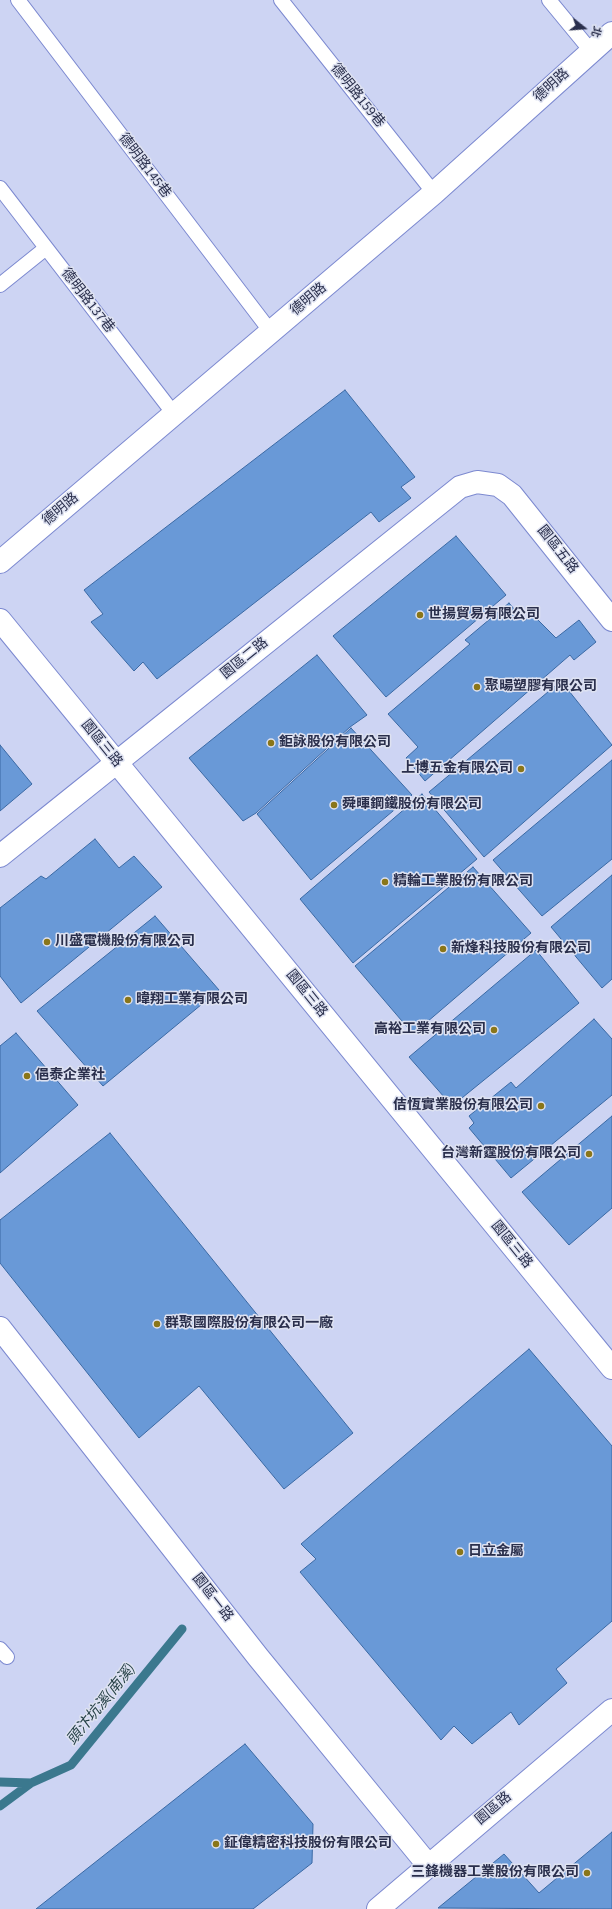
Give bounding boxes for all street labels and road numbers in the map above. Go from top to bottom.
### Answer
street label: 德明路159巷 [326,61,388,131]
street label: 德明路 [531,66,573,106]
street label: 德明路145巷 [114,130,174,202]
street label: 德明路137巷 [57,266,117,336]
street label: 德明路 [288,280,330,320]
street label: 德明路 [40,490,82,530]
street label: 園區五路 [533,523,581,577]
street label: 園區二路 [218,635,272,683]
street label: 園區三路 [77,717,125,771]
street label: 園區三路 [282,967,330,1021]
street label: 園區三路 [487,1218,535,1272]
street label: 園區一路 [188,1571,236,1625]
street label: 園區路 [473,1789,515,1829]

